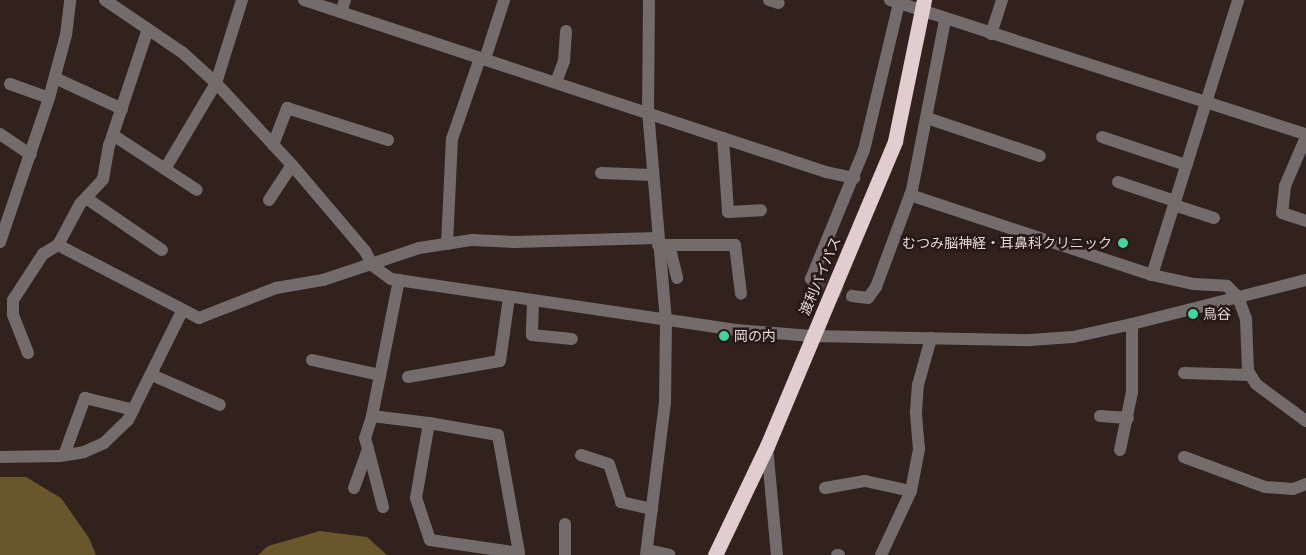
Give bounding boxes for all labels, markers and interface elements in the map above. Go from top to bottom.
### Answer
street label: 渡利バイパス [796,234,844,318]
place label: むつみ脳神経・耳鼻科クリニック [902,235,1112,251]
marker: むつみ脳神経・耳鼻科クリニック [1116,236,1130,250]
place label: 鳥谷 [1203,306,1231,322]
marker: 鳥谷 [1187,308,1199,320]
place label: 岡の内 [734,328,776,344]
marker: 岡の内 [718,330,730,342]

